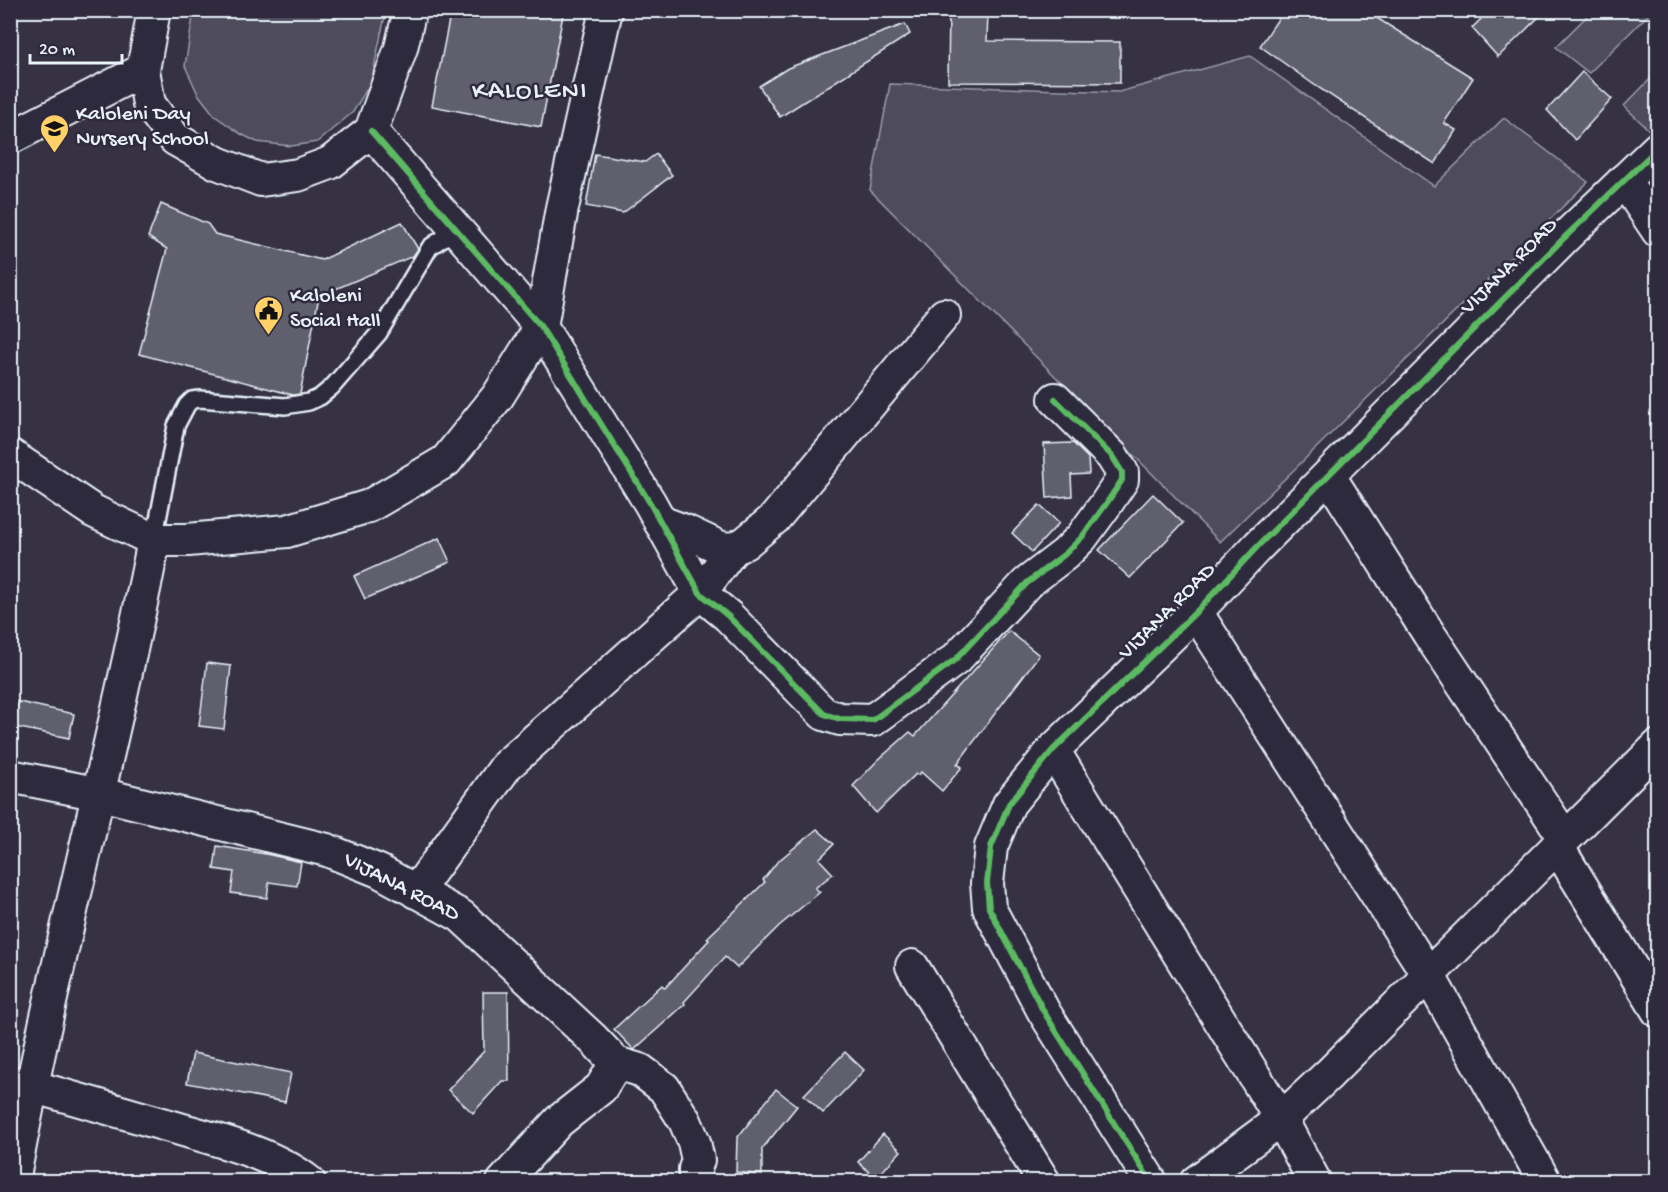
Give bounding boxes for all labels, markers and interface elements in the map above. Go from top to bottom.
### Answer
scale bar [30,27,122,65]
text: 20 m [39,40,75,61]
district label: KALOLENI [472,77,588,108]
place label: Kaloleni Day Nursery School [76,102,209,153]
school or university icon: Kaloleni Day Nursery School [39,112,71,154]
street label: VIJANA ROAD [1455,213,1564,322]
place label: Kaloleni Social Hall [290,284,381,335]
public building icon: Kaloleni Social Hall [253,294,285,336]
street label: VIJANA ROAD [1113,558,1222,667]
street label: VIJANA ROAD [338,847,464,929]

